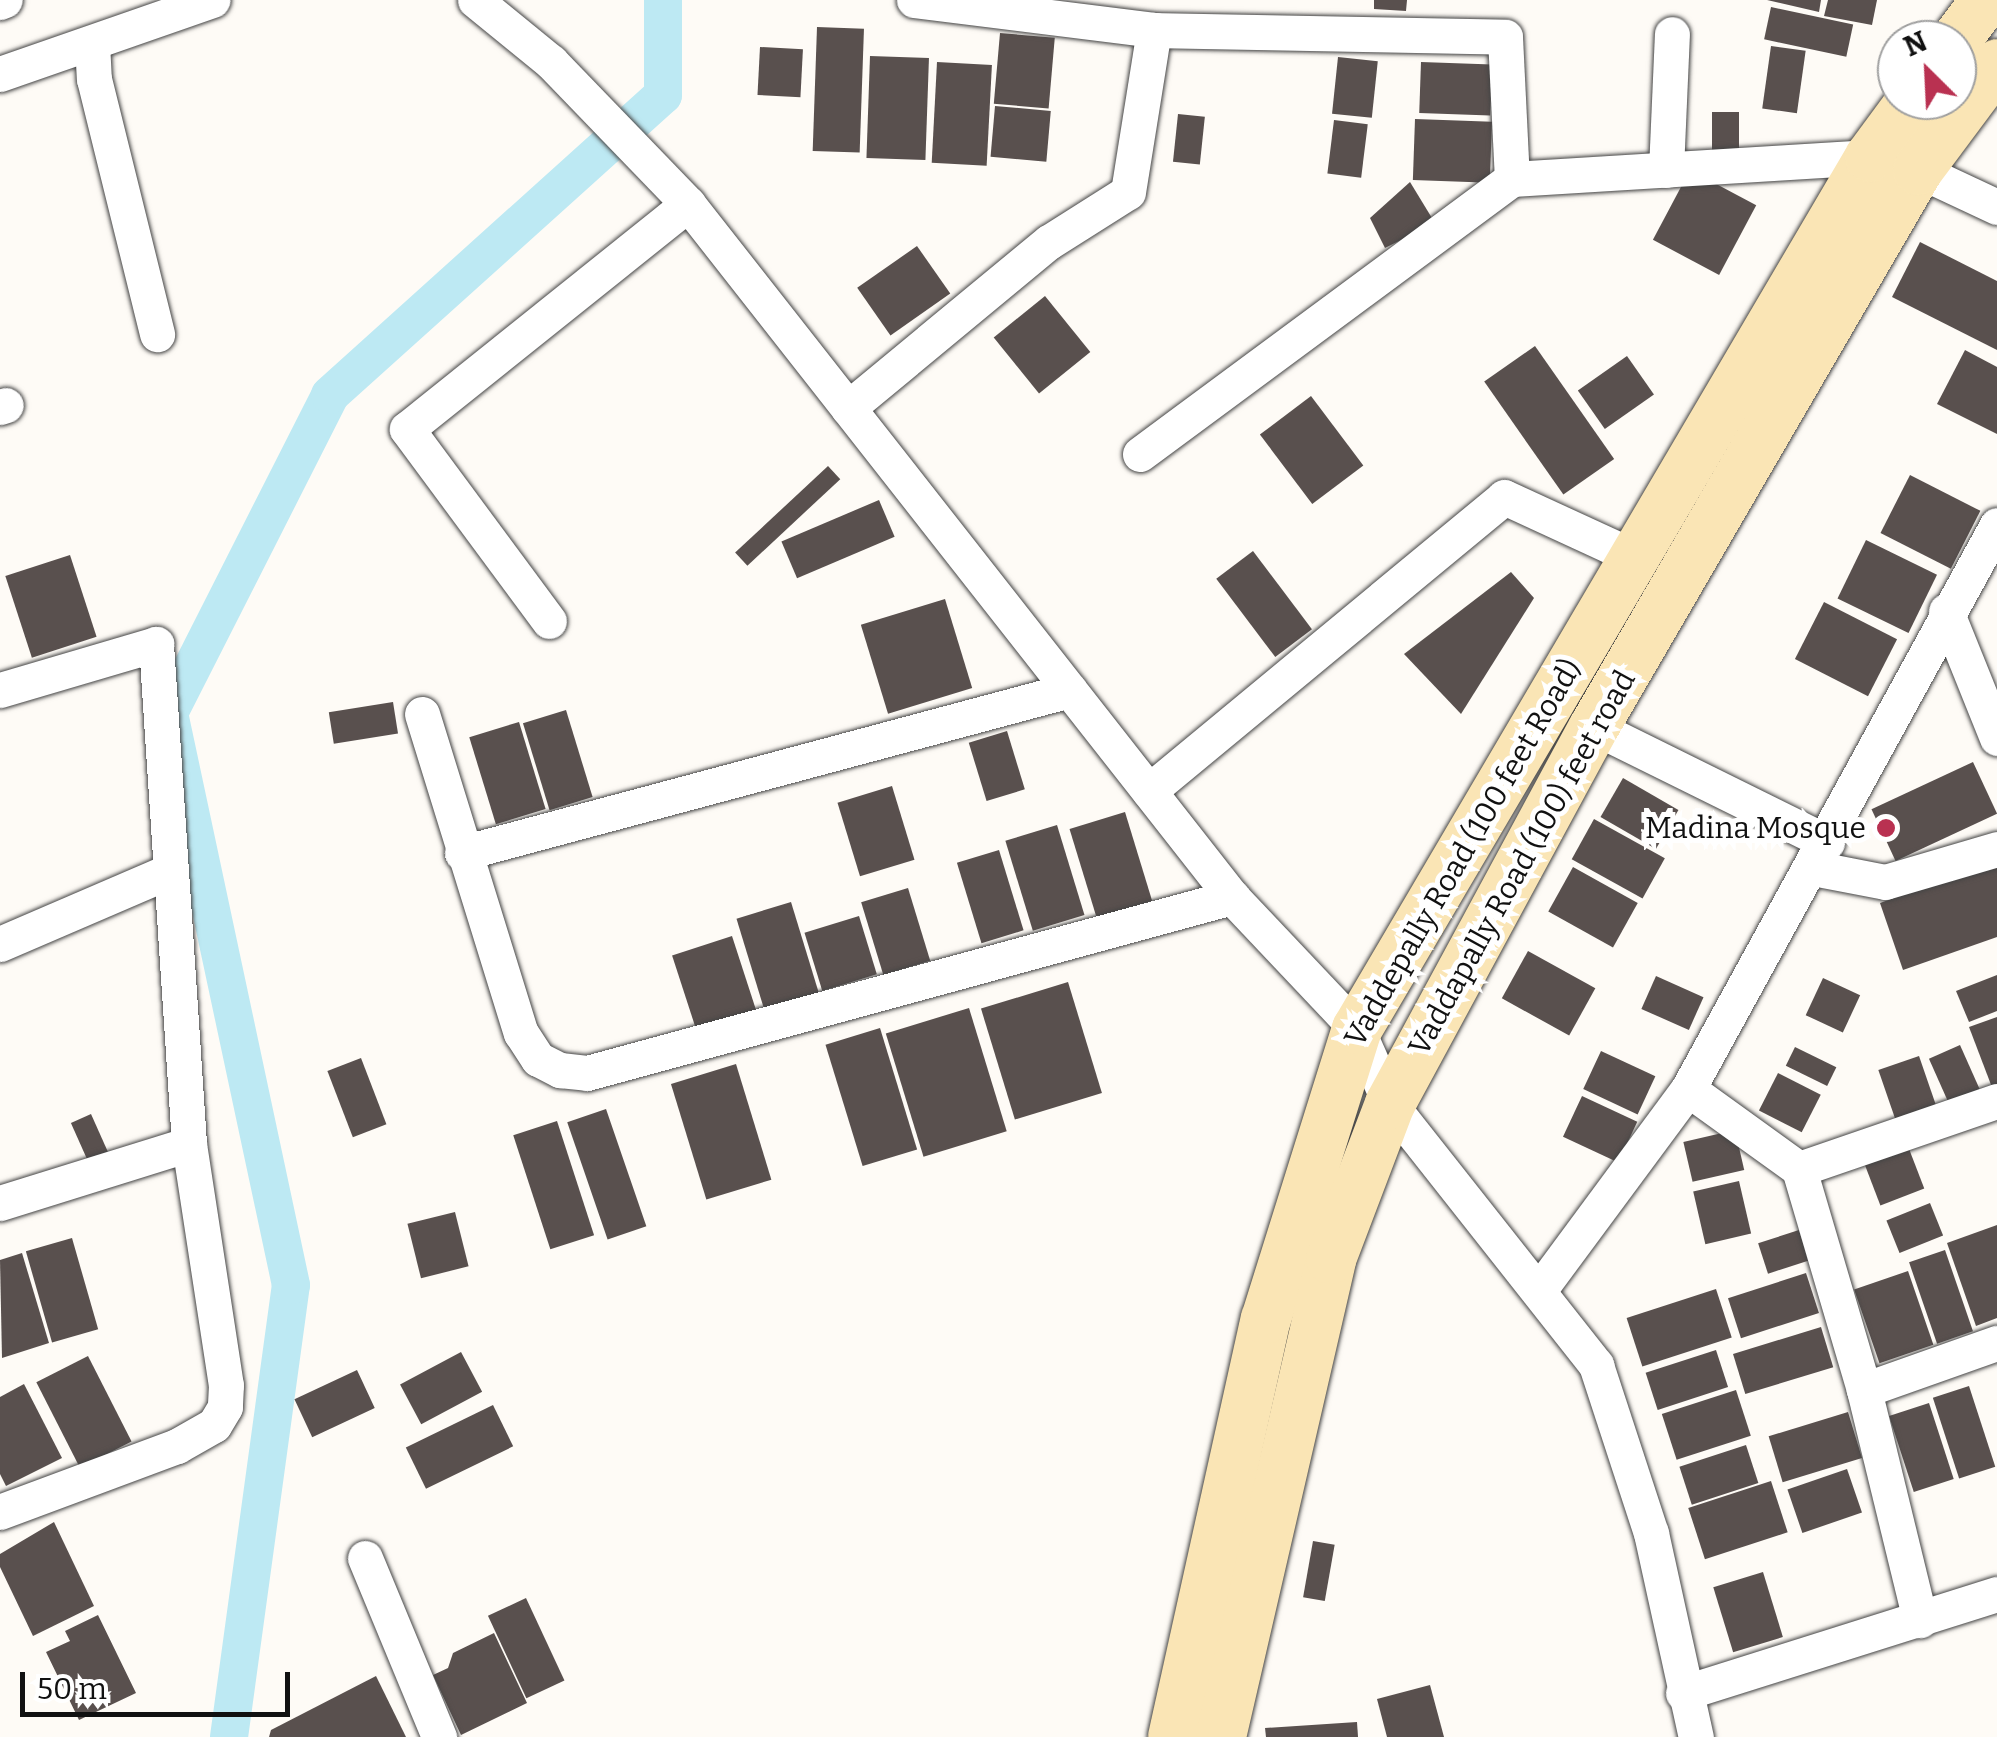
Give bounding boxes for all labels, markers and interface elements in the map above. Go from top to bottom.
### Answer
north arrow [1877,20,1977,120]
text: N [1899,24,1932,63]
street label: Vaddepally Road (100 feet Road) [1337,653,1589,1053]
street label: Vaddapally Road (100) feet road [1401,664,1643,1062]
place label: Madina Mosque [1645,810,1866,846]
marker: Madina Mosque [1875,817,1897,839]
scale bar [25,1652,295,1714]
text: 50 m [37,1671,107,1707]

